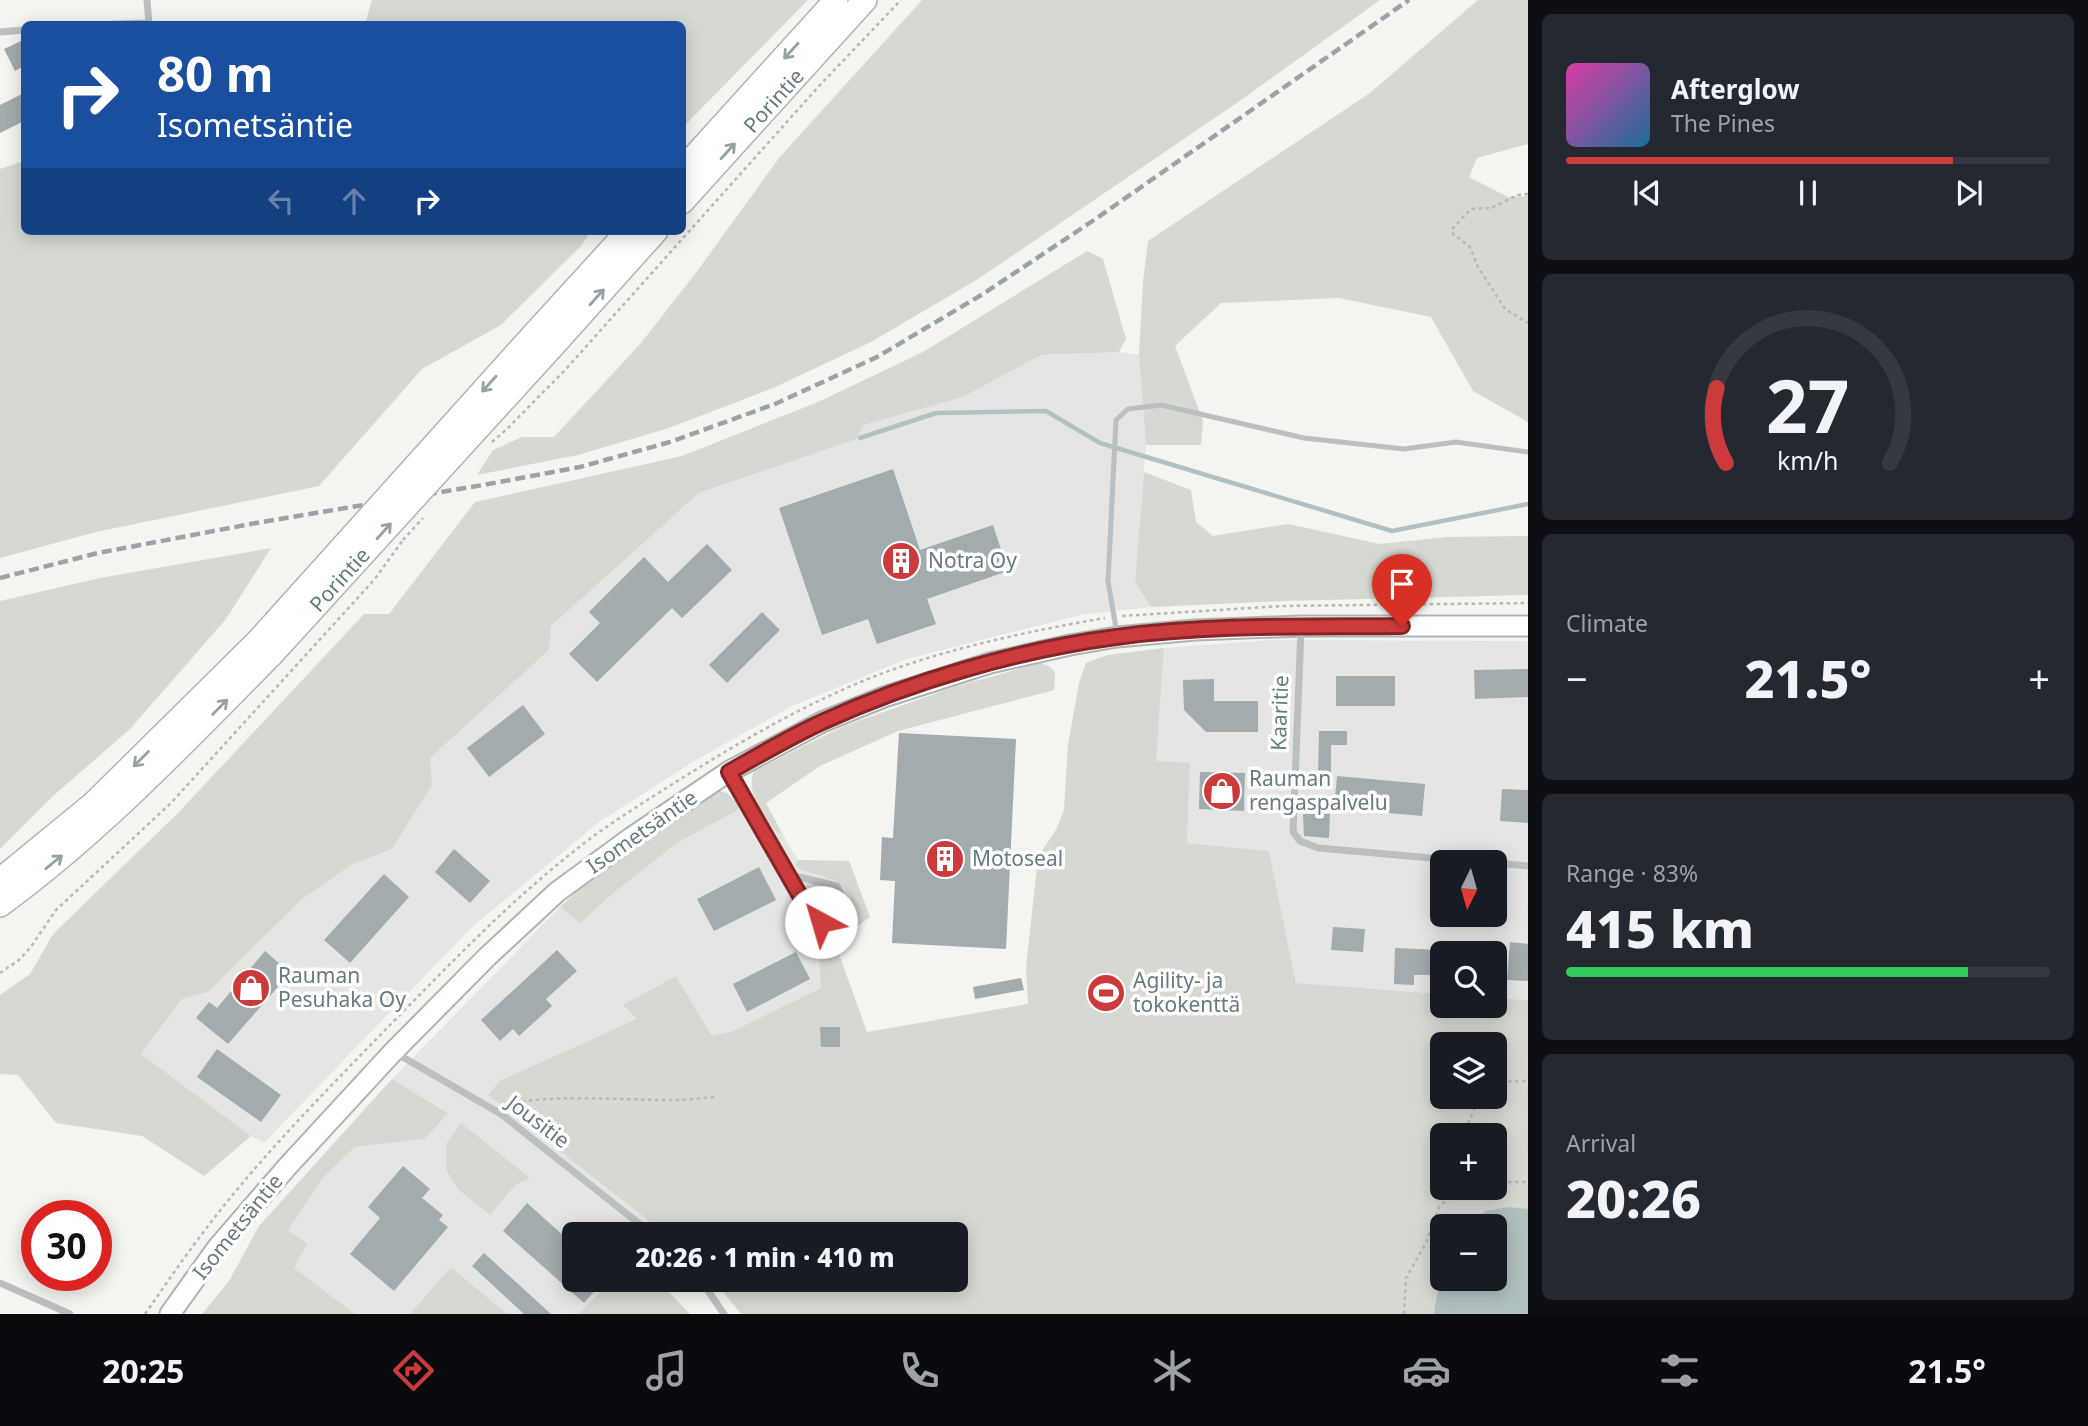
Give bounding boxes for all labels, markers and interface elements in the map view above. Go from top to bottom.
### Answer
text: 80 m [157,40,274,106]
one-way arrow [782,42,799,59]
icon: right [42,49,133,140]
street label: Porintie [737,62,810,138]
text: Afterglow [1671,71,1799,107]
text: Isometsäntie [157,103,353,146]
text: The Pines [1671,107,1775,139]
one-way arrow [720,143,736,161]
icon: previous [1628,174,1666,212]
icon: pause [1789,174,1827,212]
icon: next [1950,174,1988,212]
icon: left [262,182,300,220]
icon: ahead [335,182,373,220]
icon: right [408,182,446,220]
one-way arrow [589,288,605,306]
text: 27 [1766,355,1850,454]
one-way arrow [481,375,498,392]
text: km/h [1777,443,1839,477]
one-way arrow [376,522,392,540]
building icon: Notra Oy [880,540,922,582]
street label: Porintie [303,541,376,617]
place label: Notra Oy [928,546,1017,574]
pin [1372,554,1432,626]
icon: arrive [1383,565,1421,603]
text: Climate [1566,607,1648,639]
text: 21.5° [1745,642,1871,713]
text: − [1566,652,1588,704]
text: + [2028,652,2050,704]
street label: Kaaritie [1264,675,1294,751]
one-way arrow [211,699,228,716]
one-way arrow [132,750,149,767]
place label: Rauman rengaspalvelu [1249,764,1388,816]
shop icon: Rauman rengaspalvelu [1201,770,1243,812]
street label: Isometsäntie [581,783,702,880]
building icon: Motoseal [924,838,966,880]
place label: Motoseal [972,844,1063,872]
north arrow [1430,850,1507,928]
map controls [1430,850,1507,1291]
one-way arrow [44,855,62,870]
text: Range · 83% [1566,857,1698,889]
position arrow [784,885,858,959]
text: 415 km [1566,892,1754,963]
button: search [1430,941,1507,1018]
place label: Rauman Pesuhaka Oy [278,961,406,1013]
place label: Agility- ja tokokenttä [1133,966,1240,1018]
shop icon: Rauman Pesuhaka Oy [230,967,272,1009]
sports icon: Agility- ja tokokenttä [1085,972,1127,1014]
button: layers [1430,1032,1507,1109]
street label: Jousitie [500,1087,576,1154]
button: + [1430,1123,1507,1200]
text: Arrival [1566,1127,1636,1159]
text: 20:26 [1566,1162,1701,1233]
street label: Isometsäntie [186,1168,289,1285]
speed limit sign: 30 [21,1200,112,1291]
button: − [1430,1214,1507,1291]
text: 20:26 · 1 min · 410 m [635,1239,895,1275]
icon: directions [389,1346,438,1395]
icon: music [642,1346,691,1395]
icon: phone [895,1346,944,1395]
icon: climate [1148,1346,1197,1395]
icon: car [1402,1346,1451,1395]
icon: filters [1655,1346,1704,1395]
text: 20:25 [102,1349,184,1392]
text: 21.5° [1908,1349,1986,1392]

